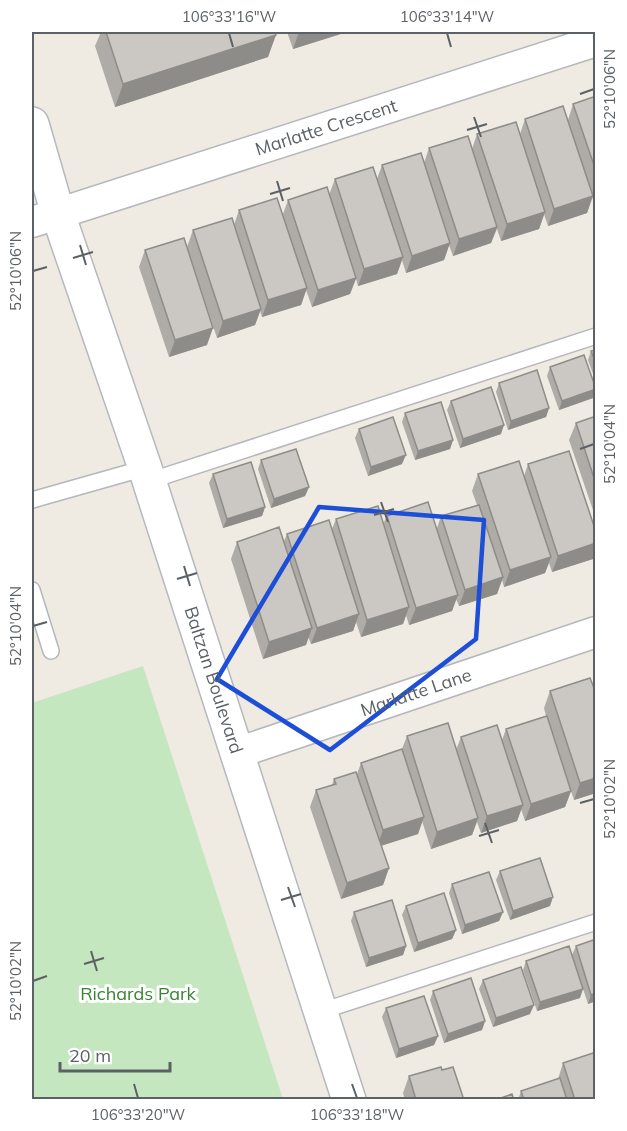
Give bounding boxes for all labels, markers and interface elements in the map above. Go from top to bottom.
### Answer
text: 106°33'16"W [182,7,277,26]
text: 106°33'14"W [400,7,495,26]
text: 52°10'06"N [600,49,619,129]
street label: Marlatte Crescent [252,94,400,161]
text: 52°10'06"N [6,231,25,311]
text: 52°10'04"N [600,404,619,484]
text: 52°10'04"N [6,586,25,666]
street label: Baltzan Boulevard [179,603,248,756]
street label: Marlatte Lane [357,663,474,722]
text: 52°10'02"N [600,759,619,839]
text: 52°10'02"N [6,941,25,1021]
park label: Richards Park [80,982,197,1005]
scale bar [60,1035,170,1073]
text: 20 m [69,1044,111,1067]
text: 106°33'20"W [91,1105,186,1124]
text: 106°33'18"W [310,1105,405,1124]

